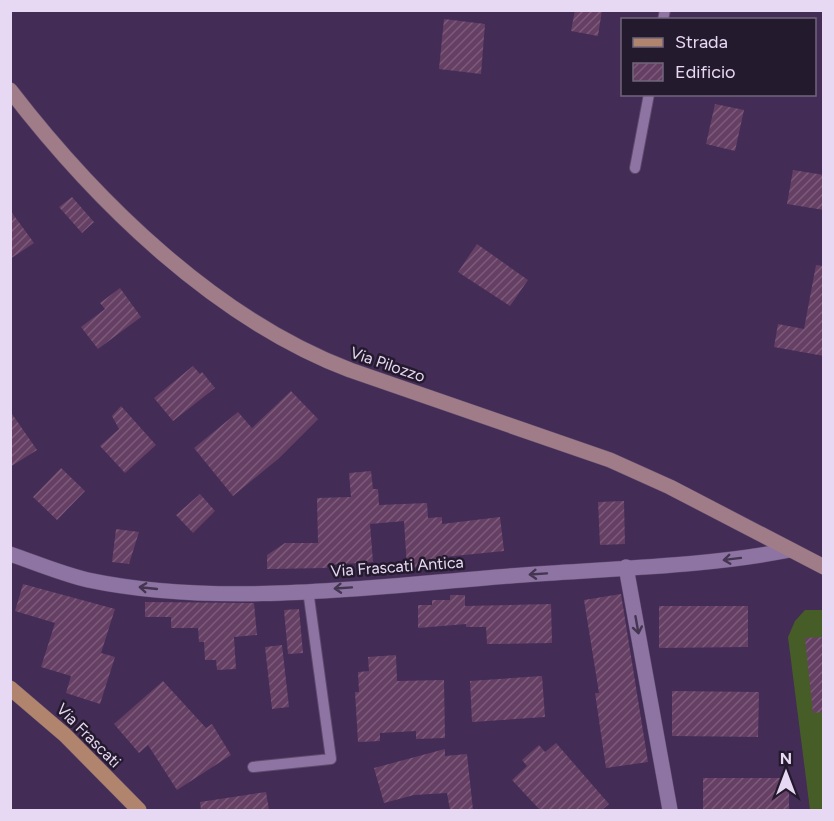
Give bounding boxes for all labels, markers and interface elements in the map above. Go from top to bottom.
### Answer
legend [621,18,816,96]
text: Strada [675,31,728,53]
text: Edificio [675,61,736,83]
street label: Via Pilozzo [348,343,428,386]
street label: Via Frascati Antica [330,552,464,581]
one-way arrow [723,554,743,565]
one-way arrow [528,568,548,579]
one-way arrow [139,582,159,593]
one-way arrow [334,583,354,594]
one-way arrow [631,614,642,634]
street label: Via Frascati [53,699,125,771]
north arrow [756,743,816,803]
text: N [780,749,792,768]

